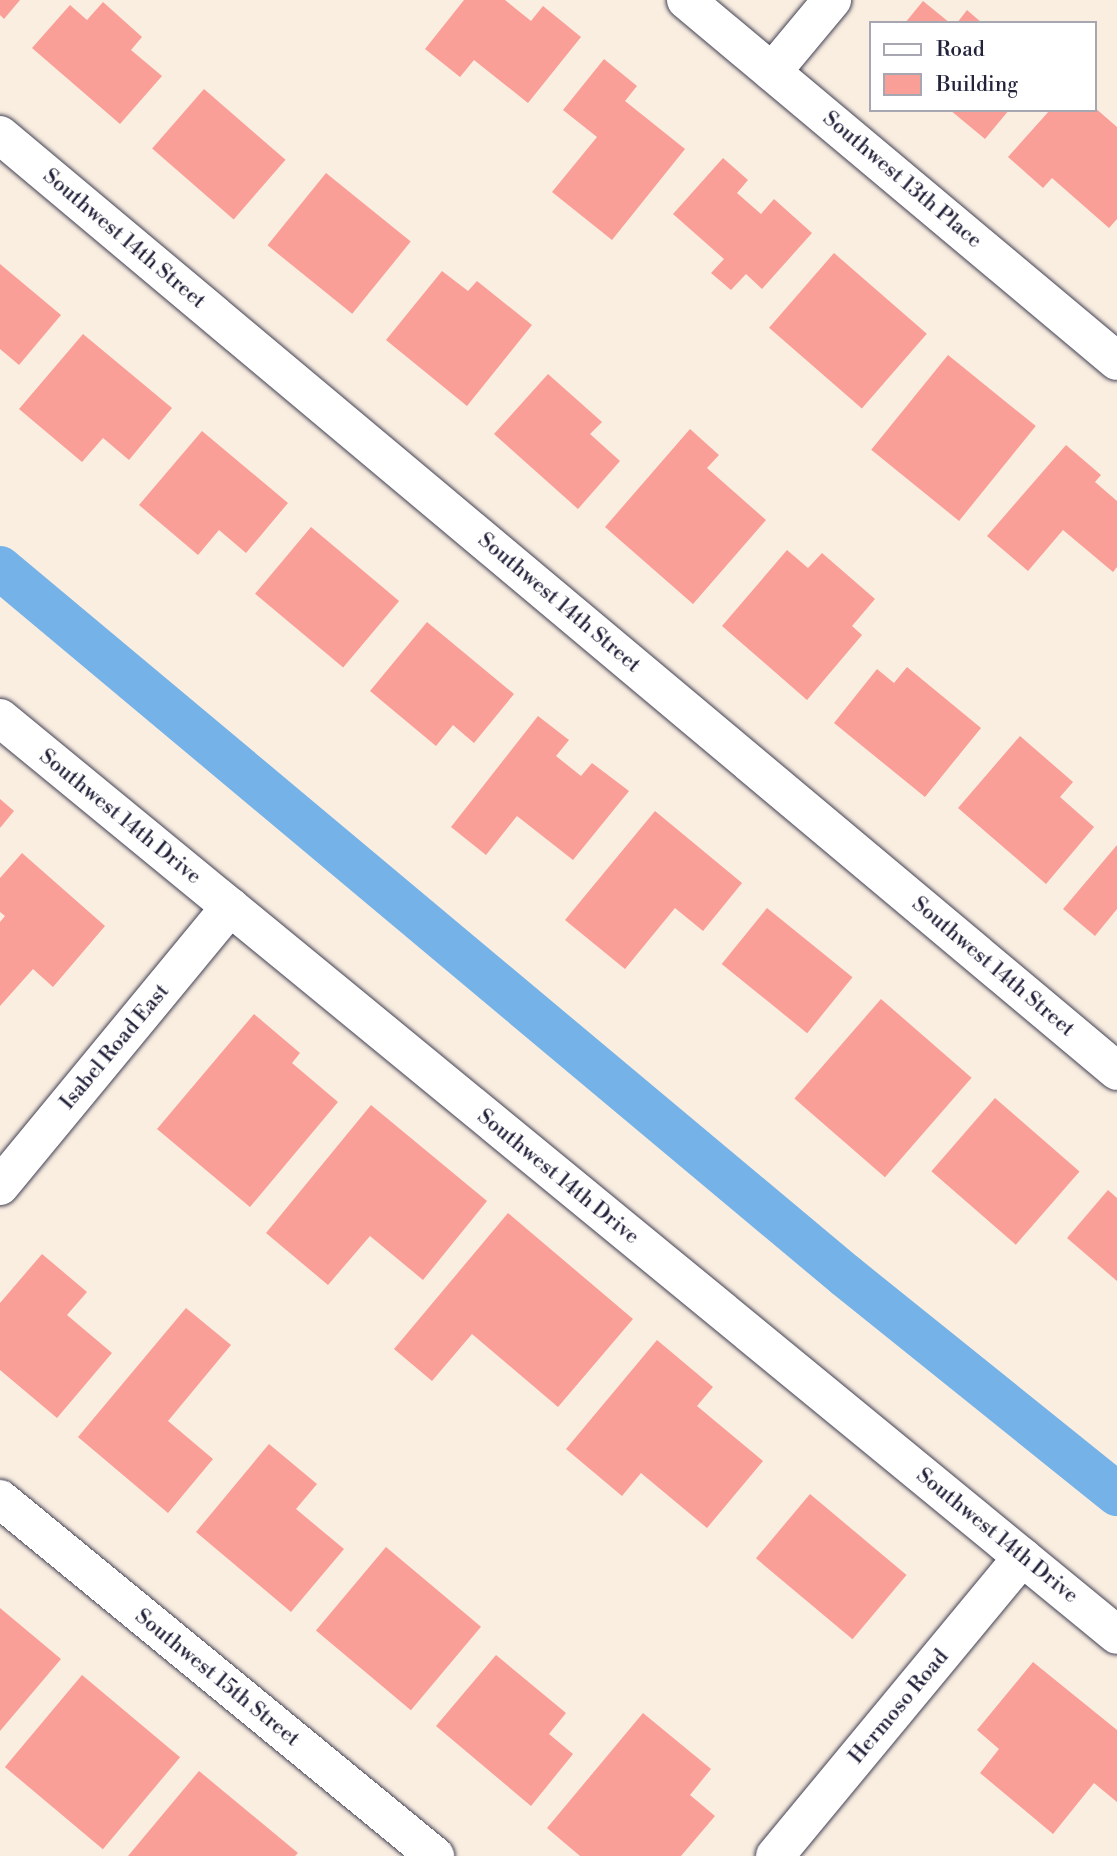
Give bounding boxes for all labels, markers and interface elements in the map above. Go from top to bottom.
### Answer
legend [869,21,1096,112]
text: Road [936,37,985,63]
text: Building [936,72,1018,98]
street label: Southwest 13th Place [817,106,987,254]
street label: Southwest 14th Street [38,164,210,314]
street label: Southwest 14th Street [473,528,645,678]
street label: Southwest 14th Drive [34,744,206,890]
street label: Southwest 14th Street [907,892,1079,1042]
street label: Isabel Road East [55,979,175,1115]
street label: Southwest 14th Drive [472,1104,644,1250]
street label: Southwest 14th Drive [911,1463,1083,1609]
street label: Southwest 15th Street [130,1604,304,1752]
street label: Hermoso Road [844,1645,954,1769]

